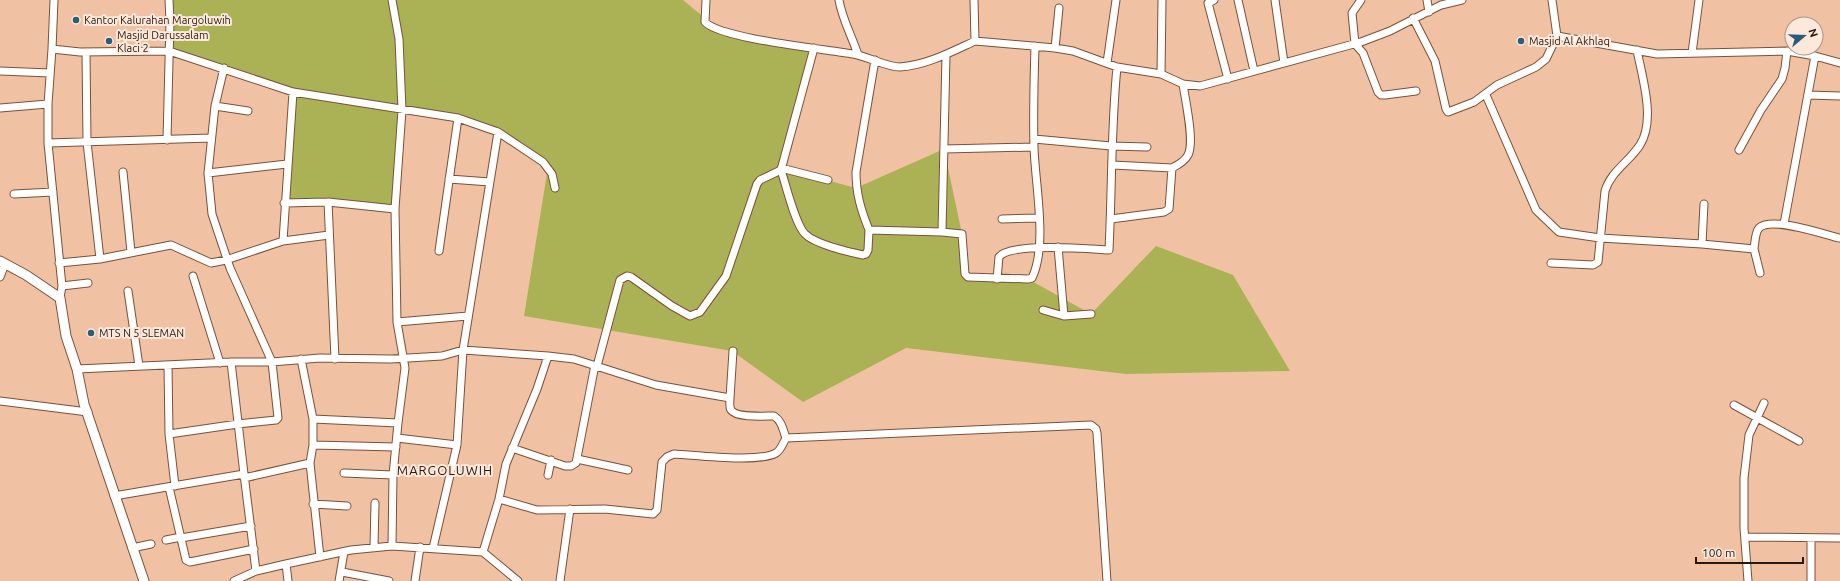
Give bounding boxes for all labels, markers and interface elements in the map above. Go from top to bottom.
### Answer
place label: Kantor Kalurahan Margoluwih [84,14,231,26]
marker: Kantor Kalurahan Margoluwih [71,15,81,25]
north arrow [1784,16,1824,56]
text: N [1806,27,1820,39]
place label: Masjid Darussalam Klaci 2 [117,29,208,54]
place label: Masjid Al Akhlaq [1529,35,1610,47]
marker: Masjid Darussalam Klaci 2 [104,36,114,46]
marker: Masjid Al Akhlaq [1516,36,1526,46]
place label: MTS N 5 SLEMAN [99,327,184,339]
marker: MTS N 5 SLEMAN [86,328,96,338]
district label: MARGOLUWIH [397,463,493,477]
scale bar [1696,539,1803,565]
text: 100 m [1702,546,1735,559]

